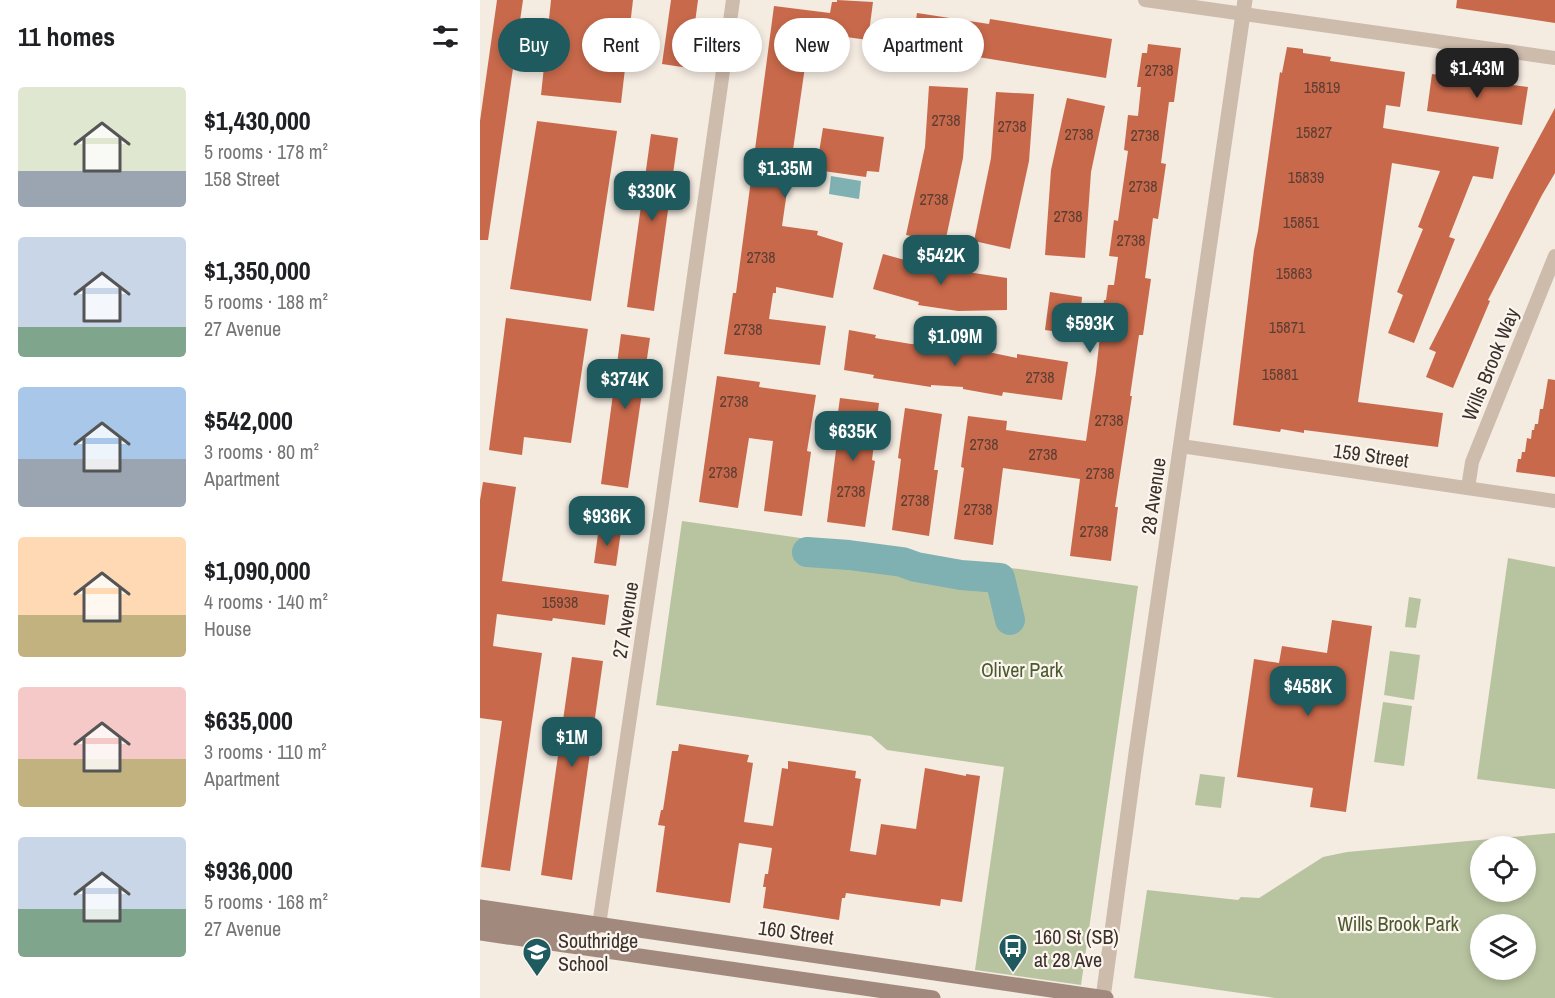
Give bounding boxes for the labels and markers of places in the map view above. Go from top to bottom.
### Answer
pin: $1.43M [1428,48,1526,99]
pin: $1.35M [736,148,834,199]
pin: $330K [610,171,694,222]
pin: $542K [899,235,983,286]
pin: $593K [1048,303,1132,354]
pin: $1.09M [906,316,1004,367]
pin: $374K [583,359,667,410]
pin: $635K [811,411,895,462]
pin: $936K [565,496,649,547]
pin: $458K [1266,666,1350,717]
pin: $1M [543,717,601,768]
place label: 160 St (SB) at 28 Ave [1034,923,1119,973]
place label: Southridge School [558,927,638,977]
bus stop icon: 160 St (SB) at 28 Ave [997,932,1029,974]
school or university icon: Southridge School [521,936,553,978]

